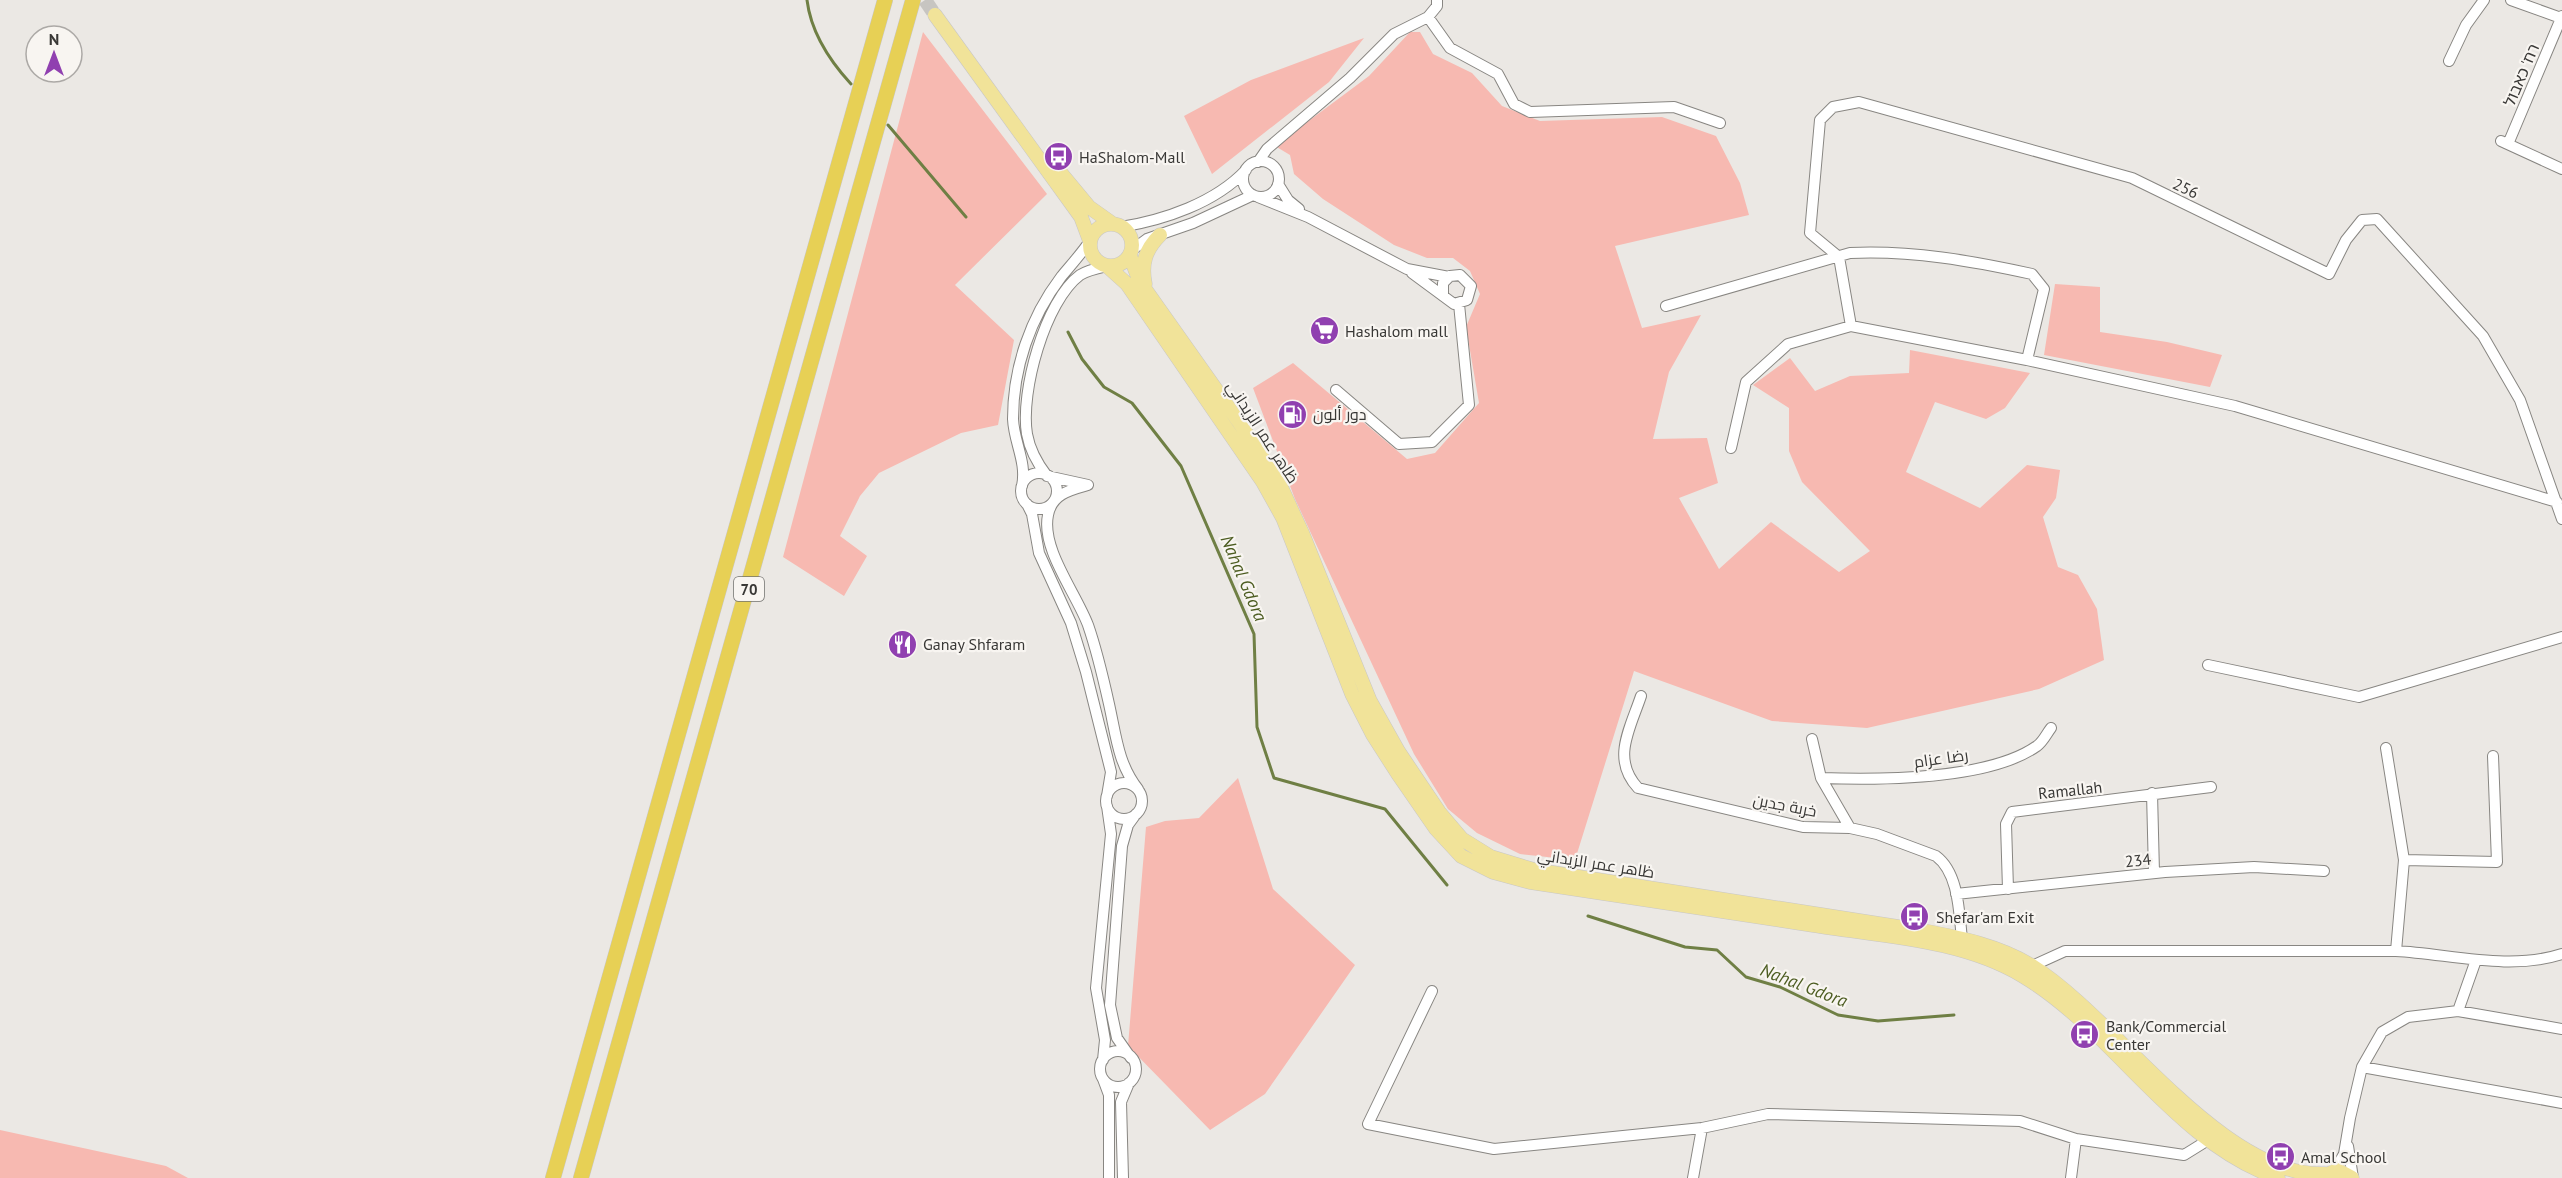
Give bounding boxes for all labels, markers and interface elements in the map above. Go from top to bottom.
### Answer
north arrow [24,24,84,84]
text: N [49,29,59,49]
street label: רח' כאבול [2499,41,2543,109]
bus stop icon: HaShalom-Mall [1042,141,1074,173]
place label: HaShalom-Mall [1079,147,1185,167]
street label: 256 [2170,173,2202,203]
supermarket icon: Hashalom mall [1308,315,1340,347]
place label: Hashalom mall [1345,321,1448,341]
street label: ظاهر عمر الزيداني [1219,377,1304,489]
fuel station icon: دور ألون [1276,398,1308,430]
place label: دور ألون [1313,404,1367,425]
water label: Nahal Gdora [1216,531,1273,625]
road number: 70 [734,577,764,601]
restaurant icon: Ganay Shfaram [886,628,918,660]
place label: Ganay Shfaram [923,634,1025,654]
street label: رضا عزام [1912,744,1970,774]
street label: Ramallah [2037,777,2103,803]
street label: خربة جدين [1751,789,1819,822]
street label: ظاهر عمر الزيداني [1535,844,1656,886]
street label: 234 [2124,849,2152,871]
bus stop icon: Shefar'am Exit [1899,901,1931,933]
place label: Shefar'am Exit [1936,907,2035,927]
water label: Nahal Gdora [1757,958,1851,1012]
place label: Bank/Commercial Center [2106,1016,2227,1054]
bus stop icon: Bank/Commercial Center [2069,1019,2101,1051]
bus stop icon: Amal School [2264,1141,2296,1173]
place label: Amal School [2301,1147,2387,1167]

